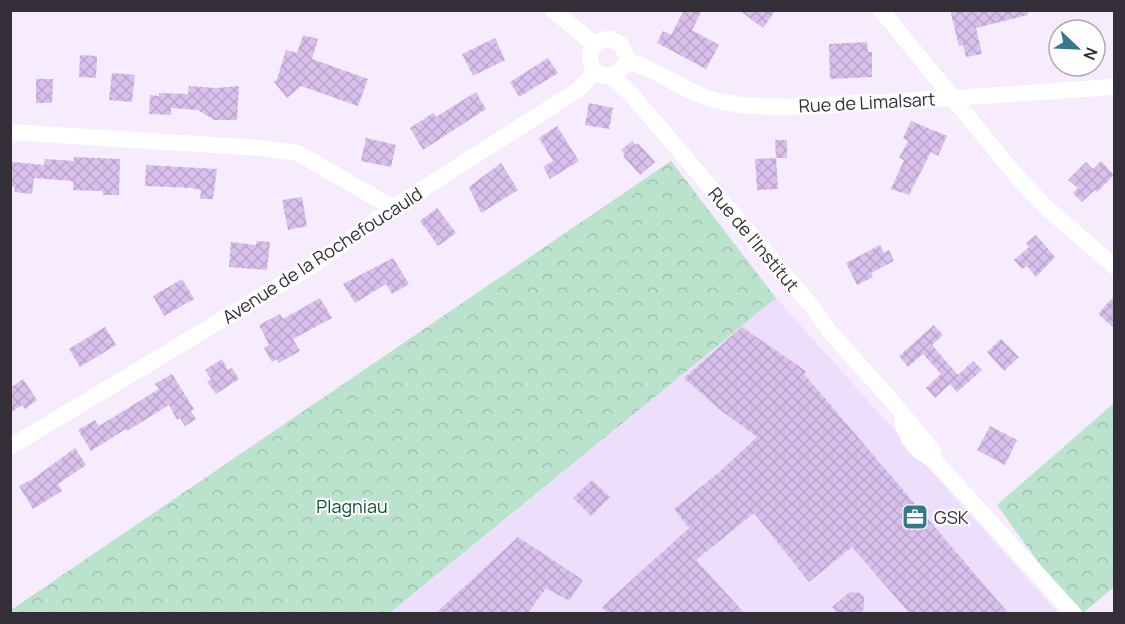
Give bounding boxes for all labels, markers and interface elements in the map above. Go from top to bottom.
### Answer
north arrow [1047,18,1107,78]
text: N [1078,44,1103,63]
street label: Rue de Limalsart [798,86,936,118]
street label: Avenue de la Rochefoucauld [217,181,427,329]
street label: Rue de l'Institut [703,182,805,296]
park label: Plagniau [316,494,388,518]
office icon: GSK [900,502,930,532]
place label: GSK [934,505,969,529]

